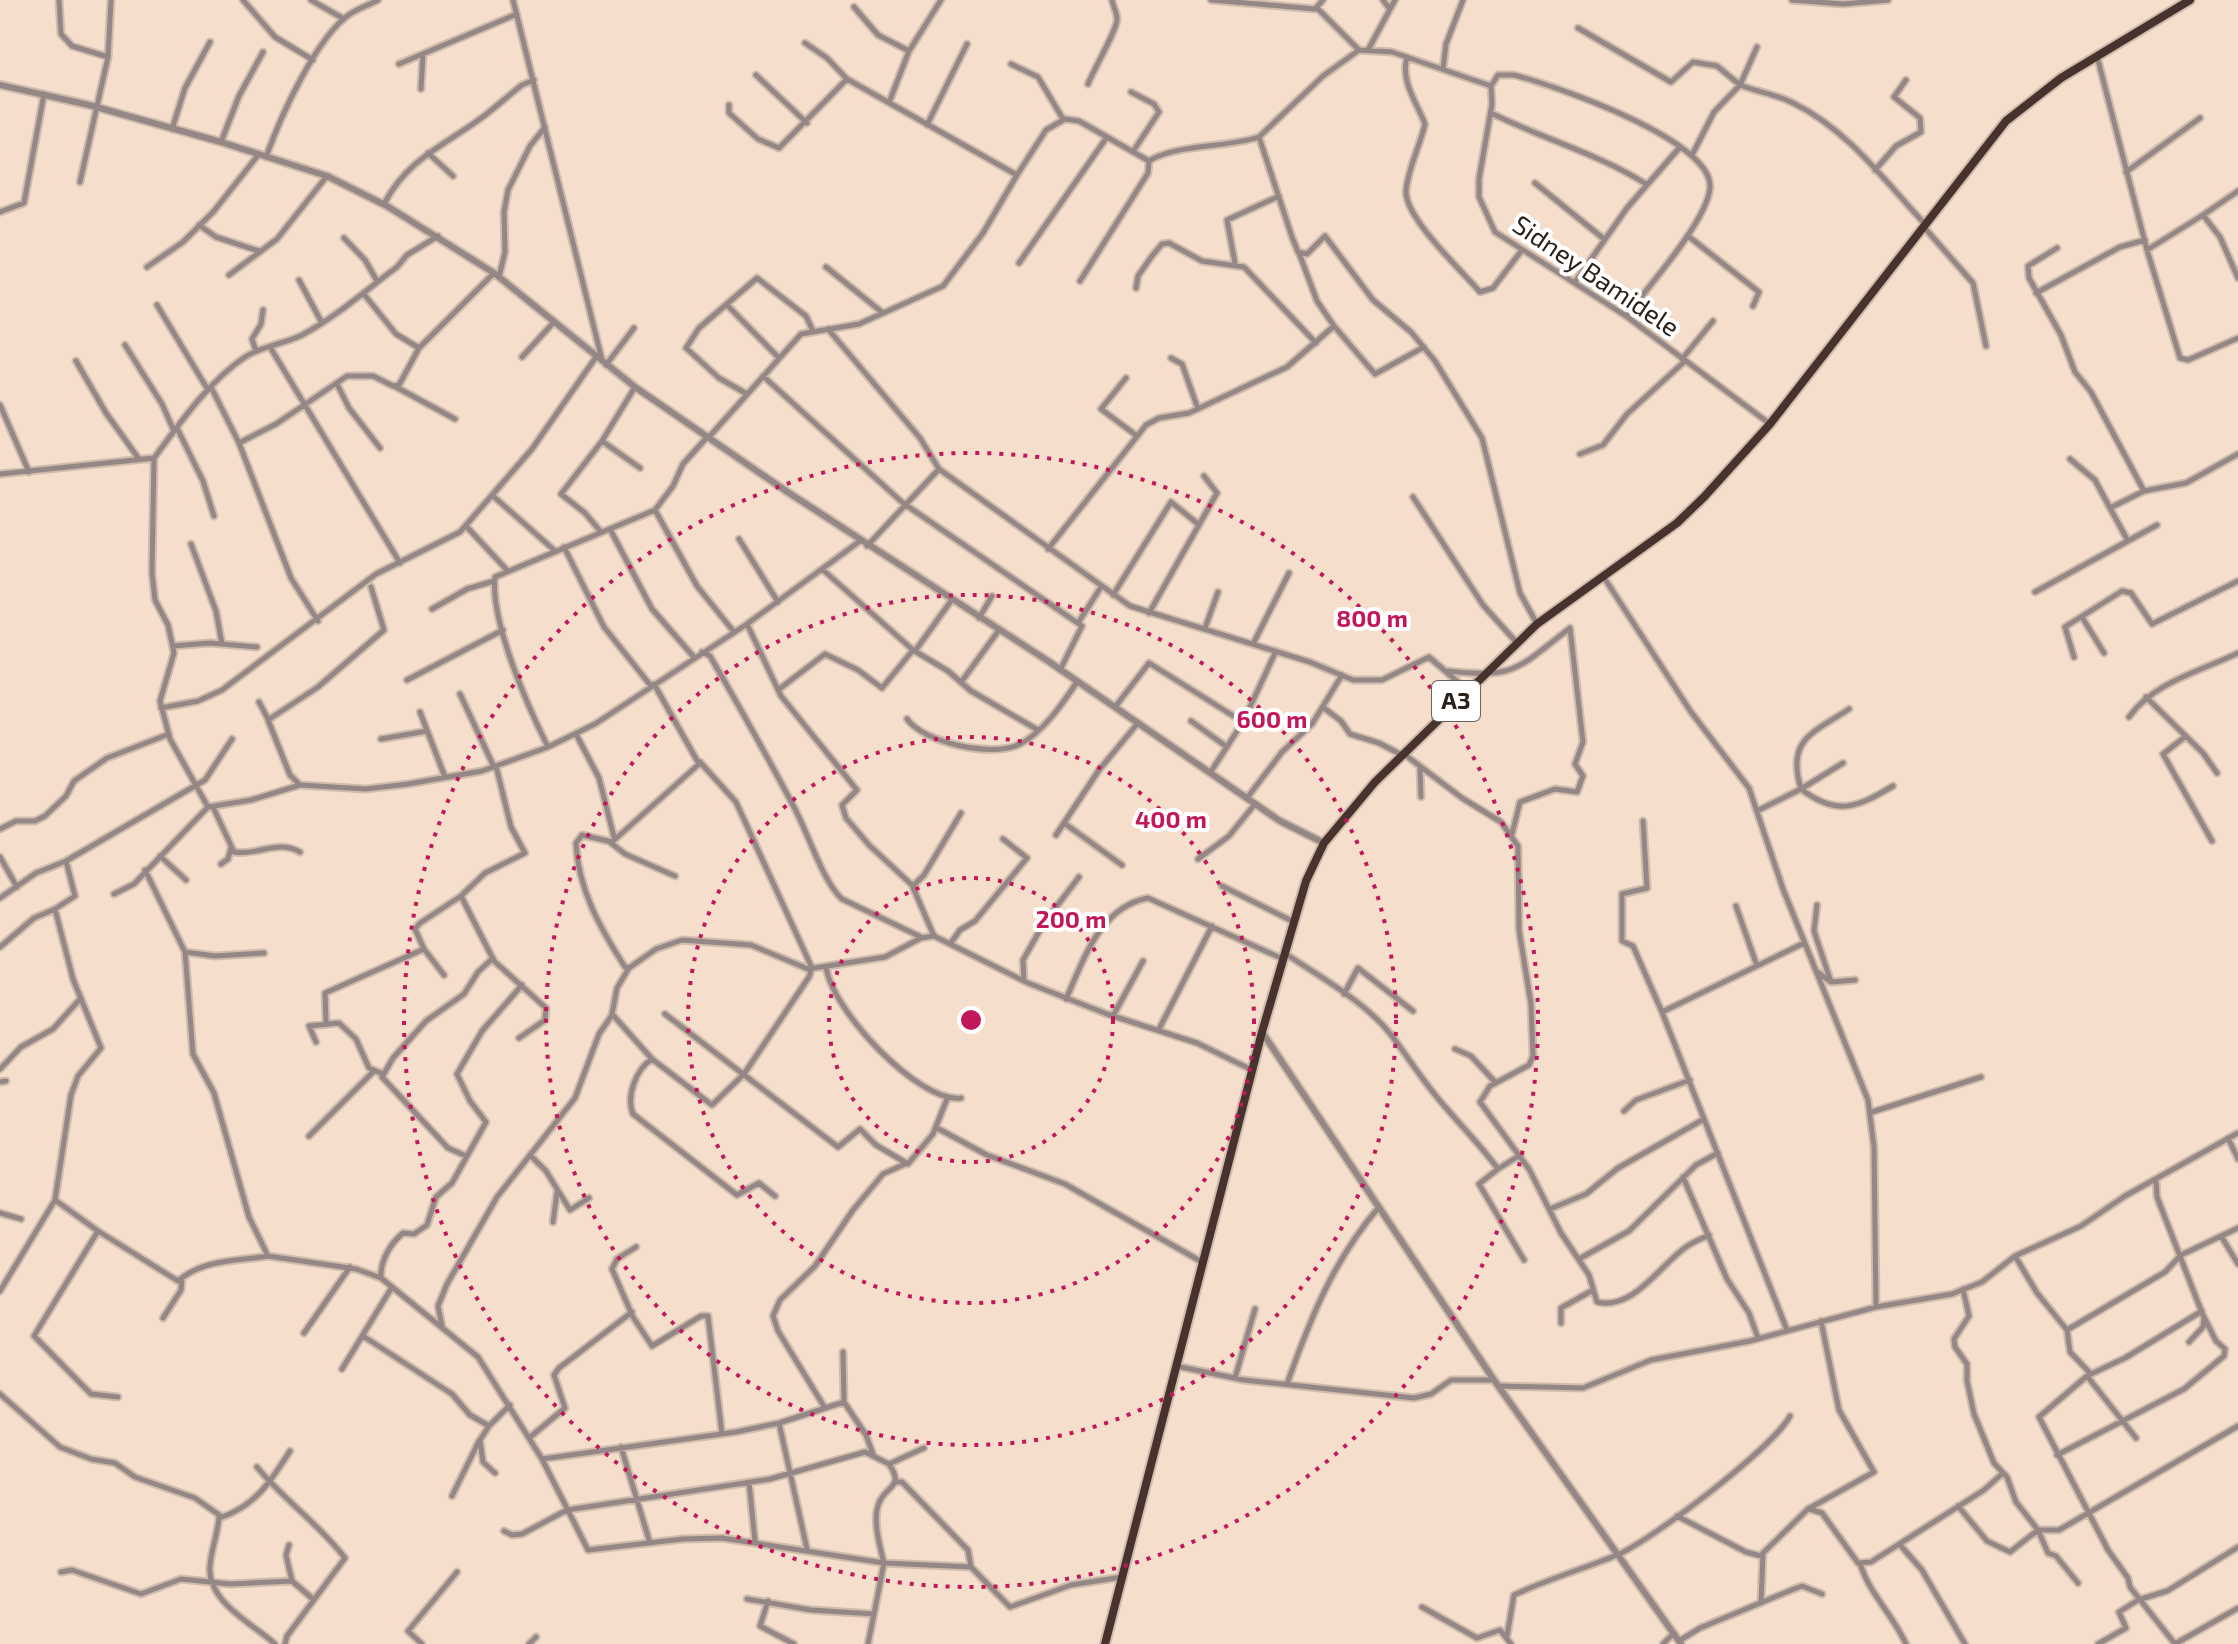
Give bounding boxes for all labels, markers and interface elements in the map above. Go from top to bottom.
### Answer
street label: Sidney Bamidele [1508,208,1686,342]
text: 800 m [1336,603,1408,632]
road number: A3 [1432,681,1480,721]
text: 600 m [1237,704,1307,733]
text: 400 m [1135,804,1207,833]
text: 200 m [1036,904,1106,933]
centre of rings [957,1006,985,1034]

